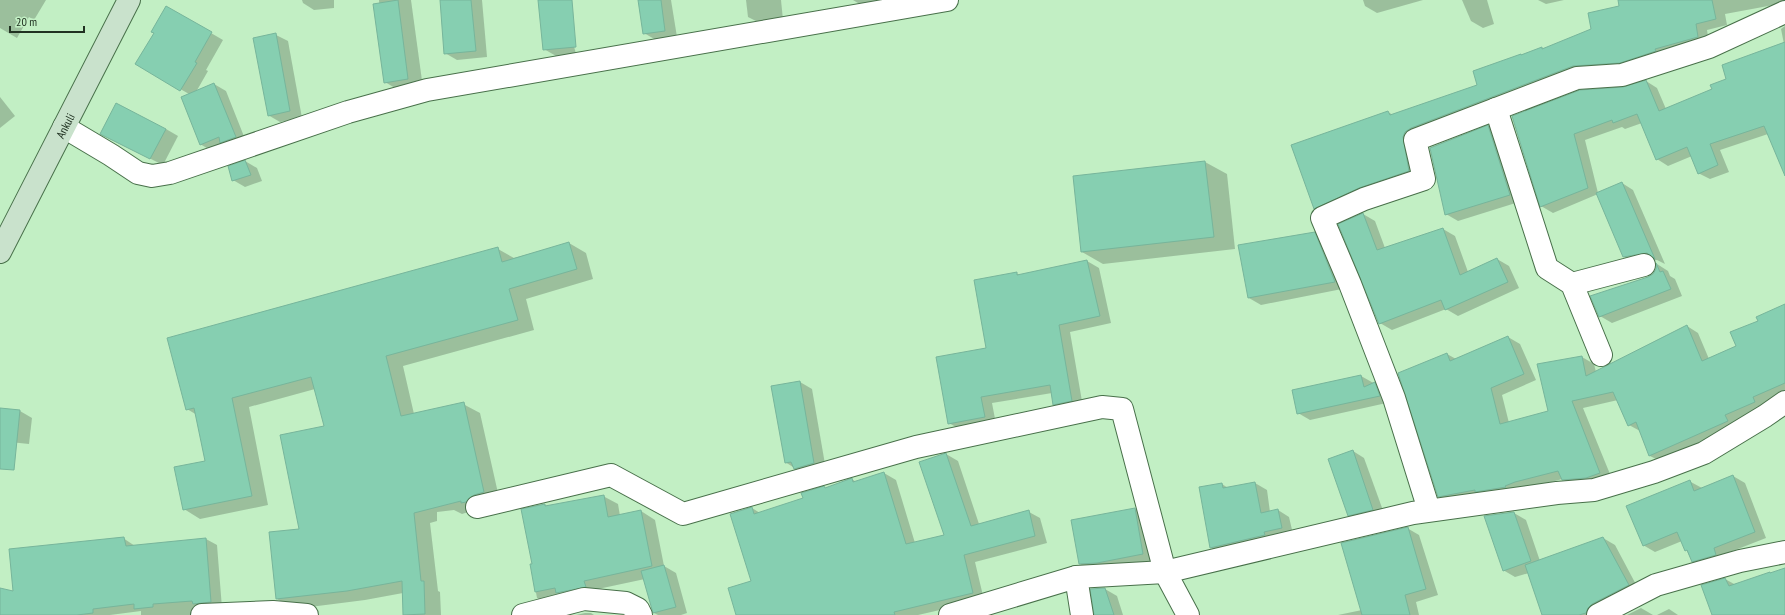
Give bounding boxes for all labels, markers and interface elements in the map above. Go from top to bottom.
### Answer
scale bar [10,8,84,34]
text: 20 m [16,14,37,29]
street label: Ankuli [52,110,77,141]

